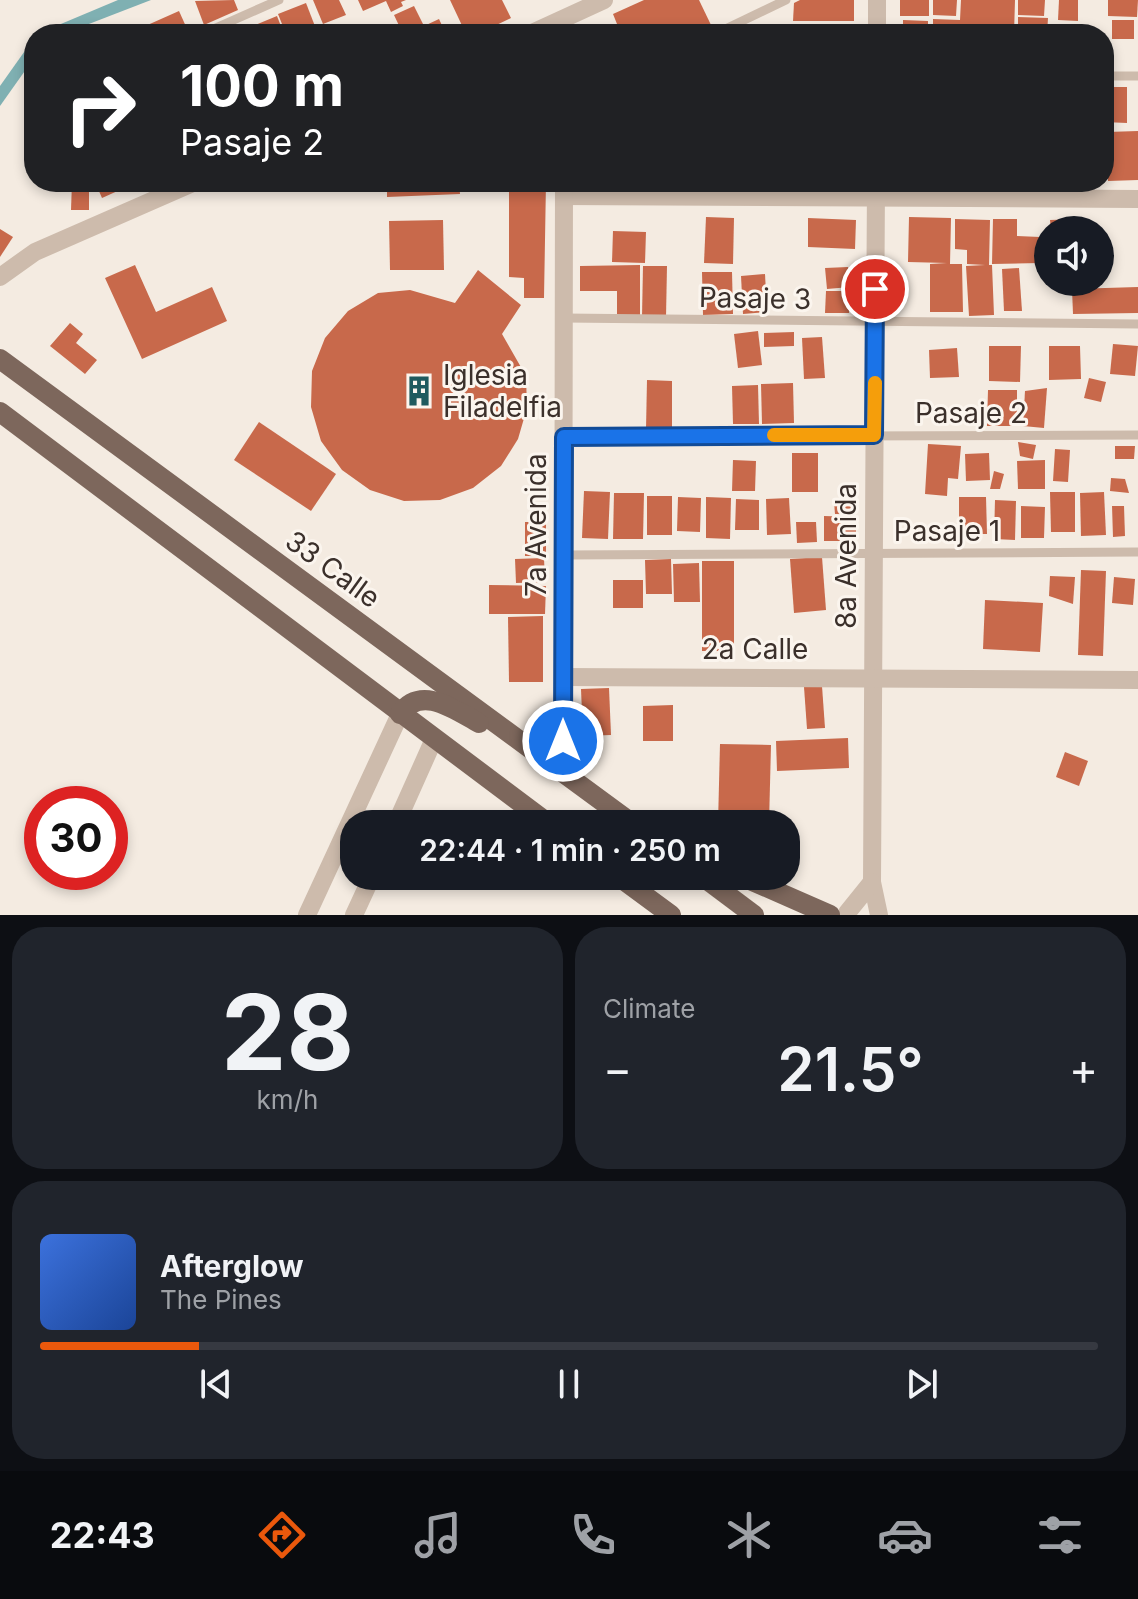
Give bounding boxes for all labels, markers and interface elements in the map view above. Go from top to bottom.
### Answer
text: 100 m [180,52,344,120]
icon: right [48,56,152,160]
text: Pasaje 2 [180,120,324,164]
map controls [1034,216,1114,296]
button: sound [1034,216,1114,296]
pin [841,255,909,323]
icon: arrive [853,267,897,311]
street label: Pasaje 3 [699,280,811,316]
place label: Iglesia Filadelfia [443,358,562,424]
building icon: Iglesia Filadelfia [402,374,436,408]
street label: Pasaje 2 [915,396,1027,430]
street label: 7a Avenida [519,453,553,597]
street label: 8a Avenida [829,483,863,629]
street label: Pasaje 1 [894,514,1000,548]
street label: 33 Calle [279,523,387,615]
street label: 2a Calle [702,632,808,666]
position arrow [521,699,605,783]
speed limit sign: 30 [24,786,128,890]
text: 22:44 · 1 min · 250 m [419,832,721,868]
text: 28 [221,969,354,1095]
text: Climate [603,993,695,1024]
text: 21.5° [777,1033,924,1105]
text: − [603,1042,632,1096]
text: + [1069,1042,1098,1096]
text: km/h [257,1084,318,1115]
text: Afterglow [160,1248,304,1284]
text: The Pines [160,1284,282,1315]
icon: previous [194,1362,238,1406]
icon: pause [547,1362,591,1406]
icon: next [900,1362,944,1406]
icon: directions [254,1507,310,1563]
icon: music [410,1507,466,1563]
icon: phone [565,1507,621,1563]
icon: climate [721,1507,777,1563]
icon: car [877,1507,933,1563]
icon: filters [1032,1507,1088,1563]
text: 22:43 [50,1513,155,1557]

